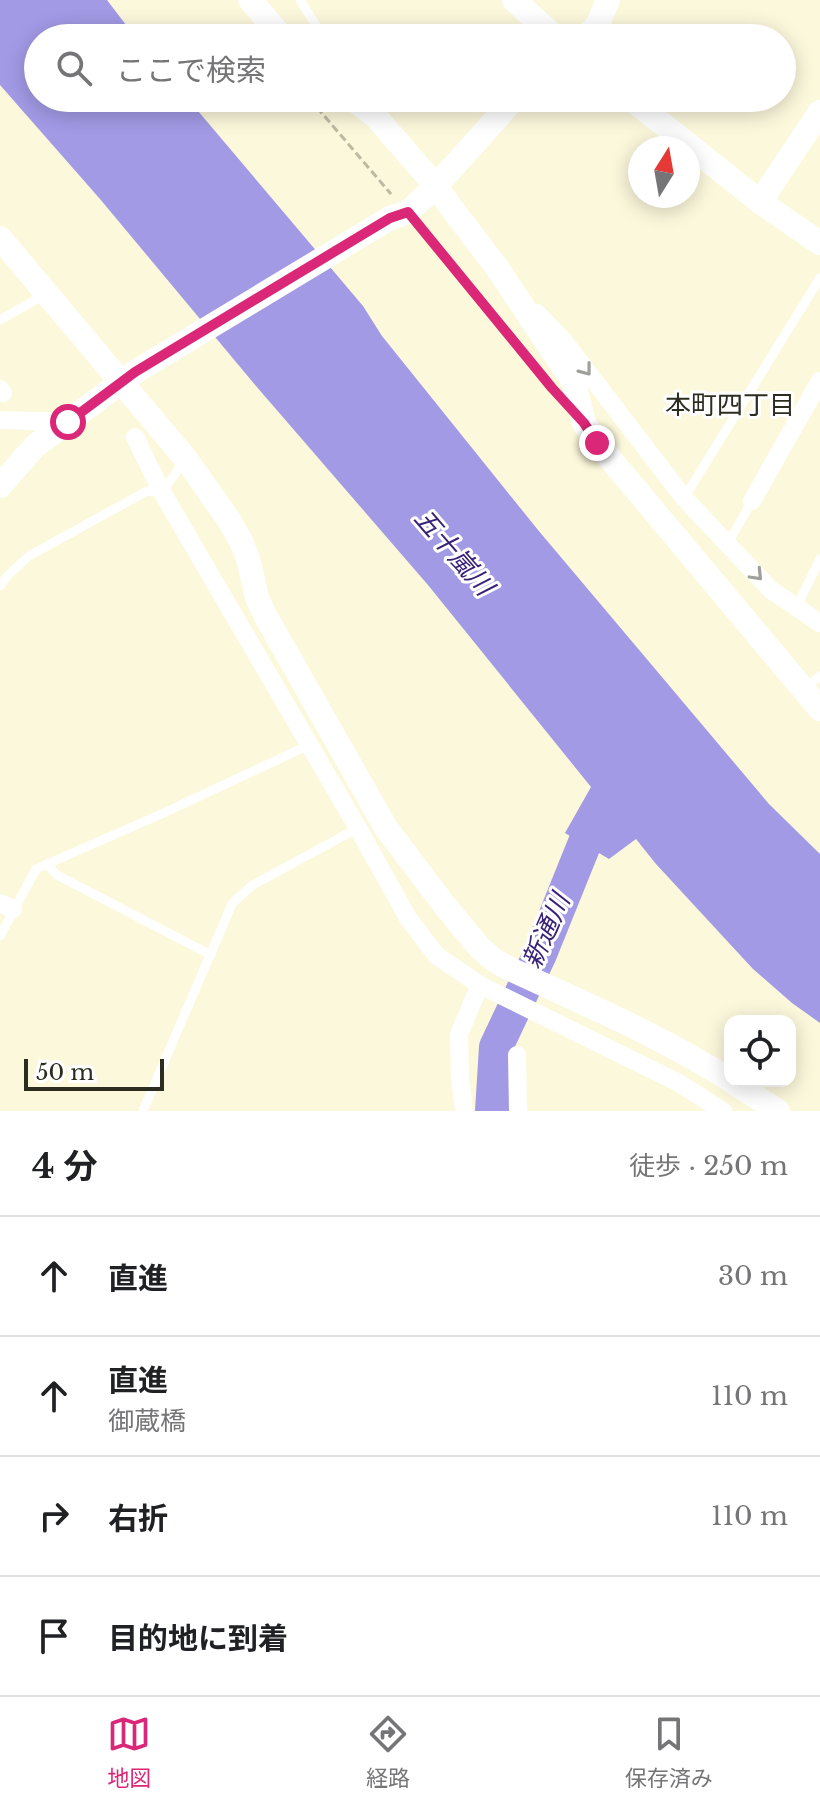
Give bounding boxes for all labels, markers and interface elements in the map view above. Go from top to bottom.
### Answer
search box [24,24,796,112]
icon: search [52,46,96,90]
text: ここで検索 [116,52,266,89]
north arrow [628,136,700,208]
one-way arrow [576,361,590,376]
district label: 本町四丁目 [665,389,795,421]
route start [50,404,86,440]
route end [579,425,615,461]
water label: 五十嵐川 [408,502,502,604]
one-way arrow [747,566,762,580]
water label: 新通川 [516,886,578,973]
map controls [724,1015,796,1087]
button: locate [724,1015,796,1087]
scale bar [24,1055,164,1091]
text: 50 m [36,1059,94,1086]
text: 4 分 [32,1145,98,1187]
text: 徒歩 · 250 m [629,1150,788,1182]
icon: ahead [32,1254,76,1298]
text: 直進 [108,1260,168,1297]
text: 30 m [718,1260,788,1292]
text: 直進 [108,1362,168,1399]
icon: ahead [32,1374,76,1418]
text: 110 m [711,1380,788,1412]
text: 御蔵橋 [108,1405,186,1437]
icon: right [32,1494,76,1538]
text: 右折 [108,1500,168,1537]
text: 110 m [711,1500,788,1532]
icon: arrive [32,1614,76,1658]
text: 目的地に到着 [108,1620,288,1657]
tab: 地図 [107,1712,151,1792]
tab: 経路 [366,1712,410,1792]
tab: 保存済み [625,1712,713,1792]

